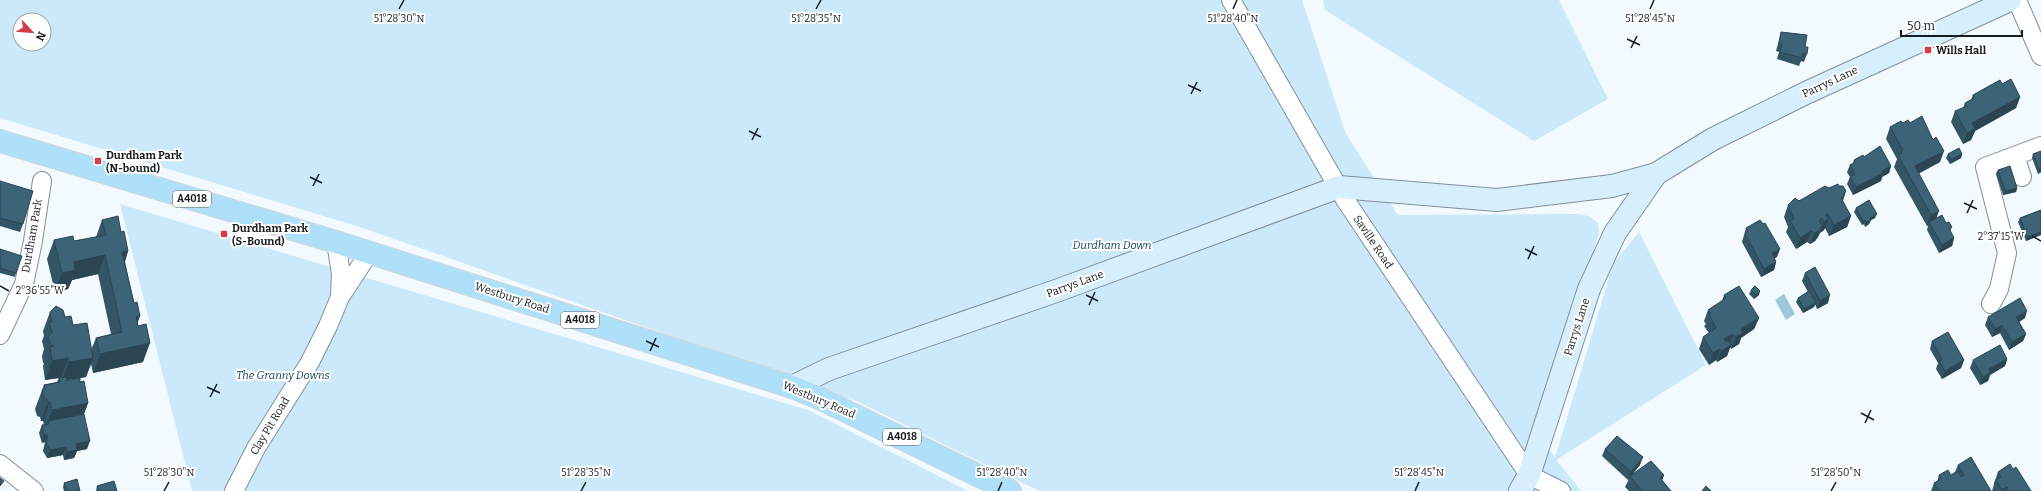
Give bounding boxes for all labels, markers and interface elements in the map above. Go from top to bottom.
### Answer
north arrow [12,12,52,52]
scale bar [1901,12,2022,38]
text: 51°28'30"N [374,13,424,25]
text: 51°28'35"N [791,13,841,25]
text: 51°28'40"N [1208,13,1258,25]
text: 51°28'45"N [1625,13,1675,25]
text: 50 m [1907,19,1936,33]
text: N [33,29,48,43]
place label: Wills Hall [1936,44,1987,57]
marker: Wills Hall [1923,45,1933,55]
street label: Parrys Lane [1800,63,1860,101]
place label: Durdham Park (N-bound) [106,149,183,175]
marker: Durdham Park (N-bound) [93,156,103,166]
road number: A4018 [173,191,211,207]
street label: Durdham Park [19,197,45,274]
street label: Saville Road [1350,213,1396,272]
place label: Durdham Park (S-Bound) [232,222,309,248]
marker: Durdham Park (S-Bound) [219,229,229,239]
text: 2°37'15"W [1978,231,2025,243]
park label: Durdham Down [1073,239,1152,252]
street label: Parrys Lane [1045,268,1105,300]
street label: Westbury Road [473,280,551,316]
text: 2°36'55"W [16,285,65,297]
street label: Parrys Lane [1562,296,1592,358]
road number: A4018 [561,312,599,328]
park label: The Granny Downs [236,369,330,382]
street label: Westbury Road [781,379,858,421]
street label: Clay Pit Road [248,394,293,457]
road number: A4018 [883,429,921,445]
text: 51°28'30"N [144,467,194,479]
text: 51°28'35"N [561,467,611,479]
text: 51°28'40"N [977,467,1027,479]
text: 51°28'45"N [1394,467,1444,479]
text: 51°28'50"N [1811,467,1861,479]

